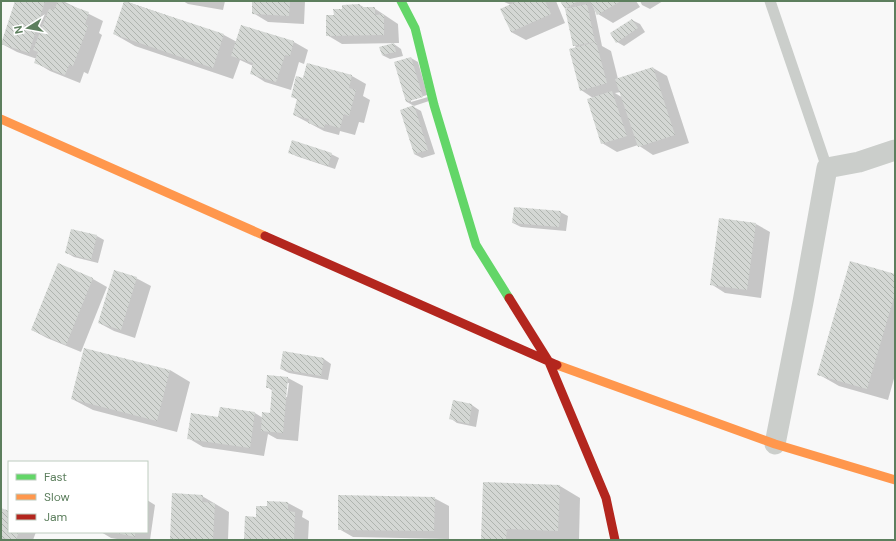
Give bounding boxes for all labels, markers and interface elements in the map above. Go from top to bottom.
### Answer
north arrow [8,8,48,48]
text: N [11,25,26,35]
legend [8,461,148,533]
text: Fast [44,469,67,485]
text: Slow [44,489,70,505]
text: Jam [44,509,67,525]

